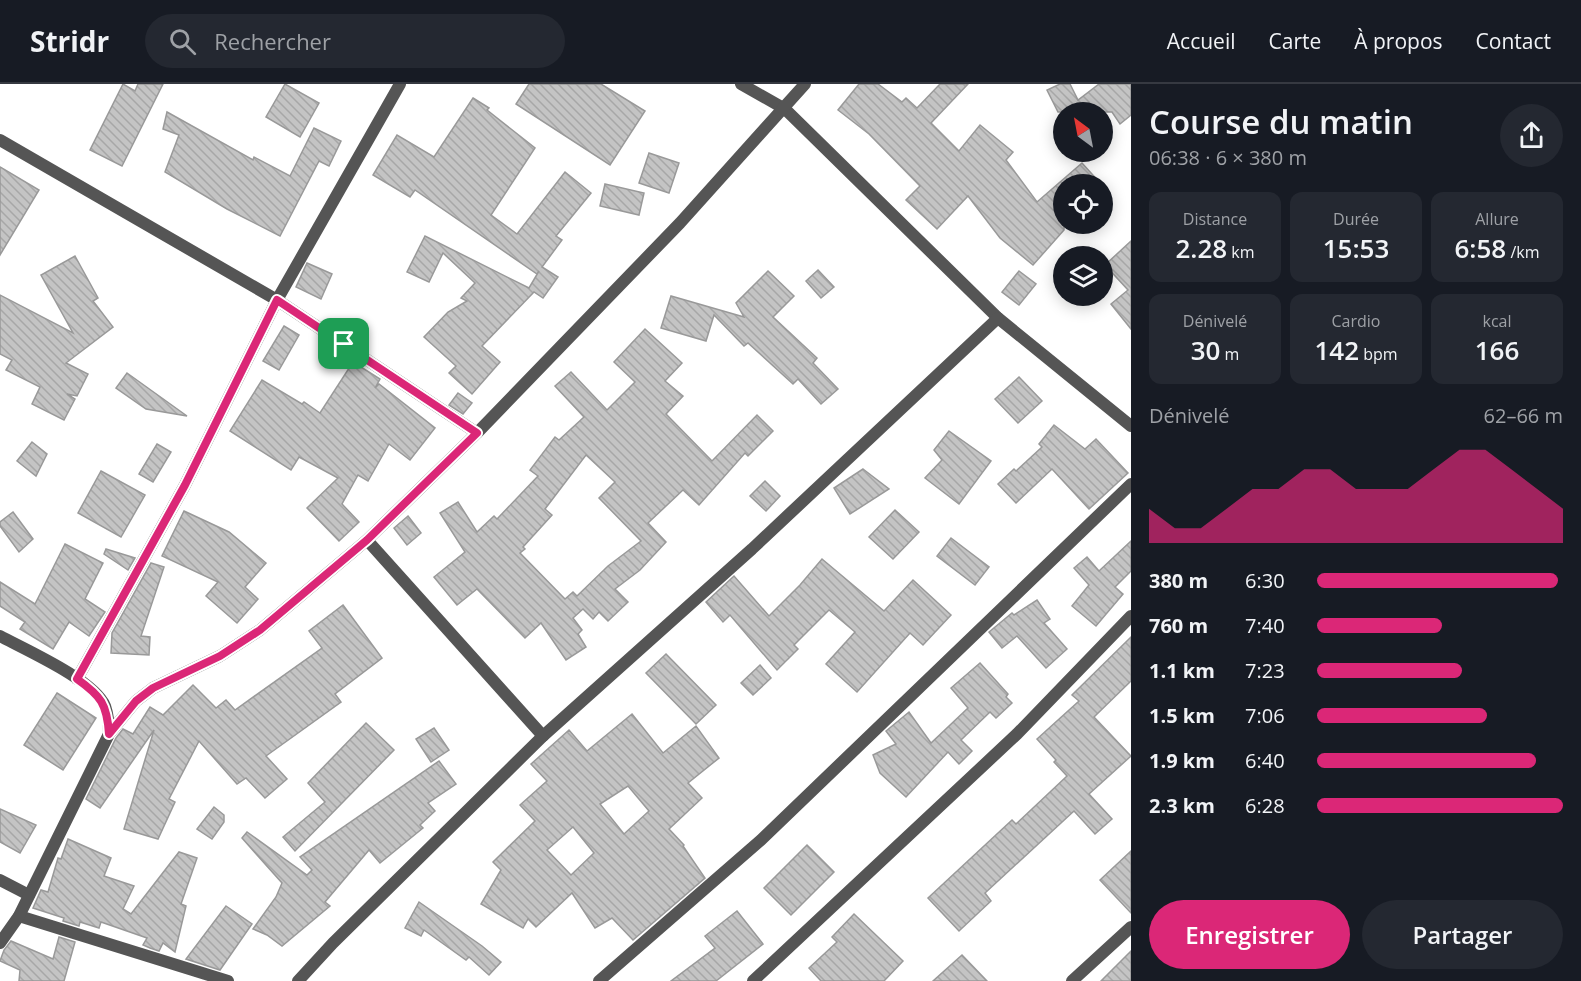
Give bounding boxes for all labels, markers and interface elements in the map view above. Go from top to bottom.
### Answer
search box [145,14,565,68]
text: Stridr [30,22,109,60]
icon: search [166,25,199,58]
text: Rechercher [214,26,331,56]
text: Accueil [1167,27,1235,55]
text: Carte [1268,27,1321,55]
text: À propos [1354,27,1443,55]
text: Contact [1476,27,1551,55]
text: Course du matin [1149,99,1413,144]
north arrow [1053,102,1113,162]
map controls [1053,102,1113,306]
button: share [1500,104,1563,167]
text: 06:38 · 6 × 380 m [1149,144,1307,171]
button: locate [1053,174,1113,234]
text: Distance [1183,208,1247,230]
text: Durée [1333,208,1379,230]
text: Allure [1475,208,1519,230]
text: 2.28 [1175,230,1227,266]
text: 15:53 [1323,230,1389,266]
text: 6:58 [1455,230,1506,266]
text: km [1227,241,1255,263]
text: /km [1506,241,1539,263]
button: layers [1053,246,1113,306]
text: Dénivelé [1183,310,1247,332]
text: Cardio [1332,310,1380,332]
text: kcal [1483,310,1512,332]
pin [318,318,369,369]
icon: arrive [327,327,360,360]
text: 30 [1191,332,1220,368]
text: 142 [1314,332,1359,368]
text: 166 [1475,332,1519,368]
text: m [1220,343,1239,365]
text: bpm [1359,343,1398,365]
text: Dénivelé [1149,402,1230,429]
text: 62–66 m [1484,402,1563,429]
text: 380 m [1149,567,1208,594]
text: 6:30 [1245,567,1285,594]
text: 760 m [1149,612,1208,639]
text: 7:40 [1245,612,1285,639]
text: 1.1 km [1149,657,1215,684]
text: 7:23 [1245,657,1285,684]
text: 1.5 km [1149,702,1215,729]
text: 7:06 [1245,702,1285,729]
text: 1.9 km [1149,747,1215,774]
text: 6:40 [1245,747,1285,774]
text: 2.3 km [1149,792,1215,819]
text: 6:28 [1245,792,1285,819]
button: Enregistrer [1149,900,1350,969]
button: Partager [1362,900,1563,969]

